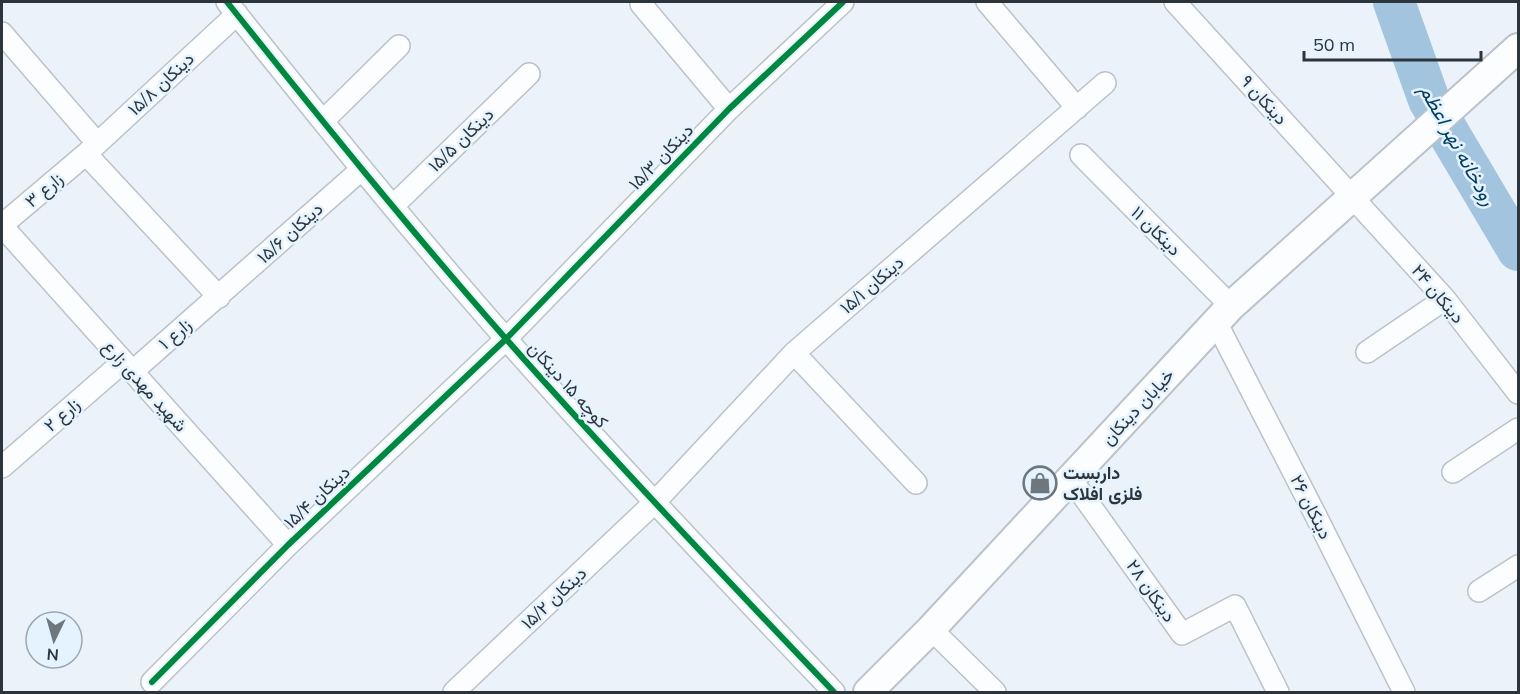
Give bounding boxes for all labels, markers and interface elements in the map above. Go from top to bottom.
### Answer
scale bar [1304,24,1481,62]
text: 50 m [1313,33,1355,56]
street label: ۱۵/۸ دینکان [123,47,199,120]
street label: ۹ دینکان [1236,70,1293,130]
water label: رودخانه نهر اعظم [1413,79,1502,211]
street label: ۱۵/۵ دینکان [423,103,498,177]
street label: ۱۵/۳ دینکان [623,118,698,195]
street label: ۳ زارع [20,167,68,213]
street label: ۱۵/۶ دینکان [252,197,327,268]
street label: ۱۱ دینکان [1126,201,1186,261]
street label: ۱۵/۱ دینکان [835,251,908,319]
street label: ۲۴ دینکان [1407,259,1470,328]
street label: ۱ زارع [153,313,197,355]
street label: شهید مهدی زارع [97,335,193,437]
street label: کوچه ۱۵ دینکان [523,336,613,434]
street label: خیابان دینکان [1096,363,1179,450]
street label: ۲ زارع [39,393,85,437]
street label: ۱۵/۴ دینکان [279,460,355,533]
place label: داربست فلزی افلاک [1063,461,1142,505]
shop icon: داربست فلزی افلاک [1022,465,1058,501]
street label: ۲۶ دینکان [1285,471,1337,543]
street label: ۲۸ دینکان [1122,555,1181,626]
street label: ۱۵/۲ دینکان [516,561,591,634]
north arrow [24,610,84,670]
text: N [46,644,60,665]

